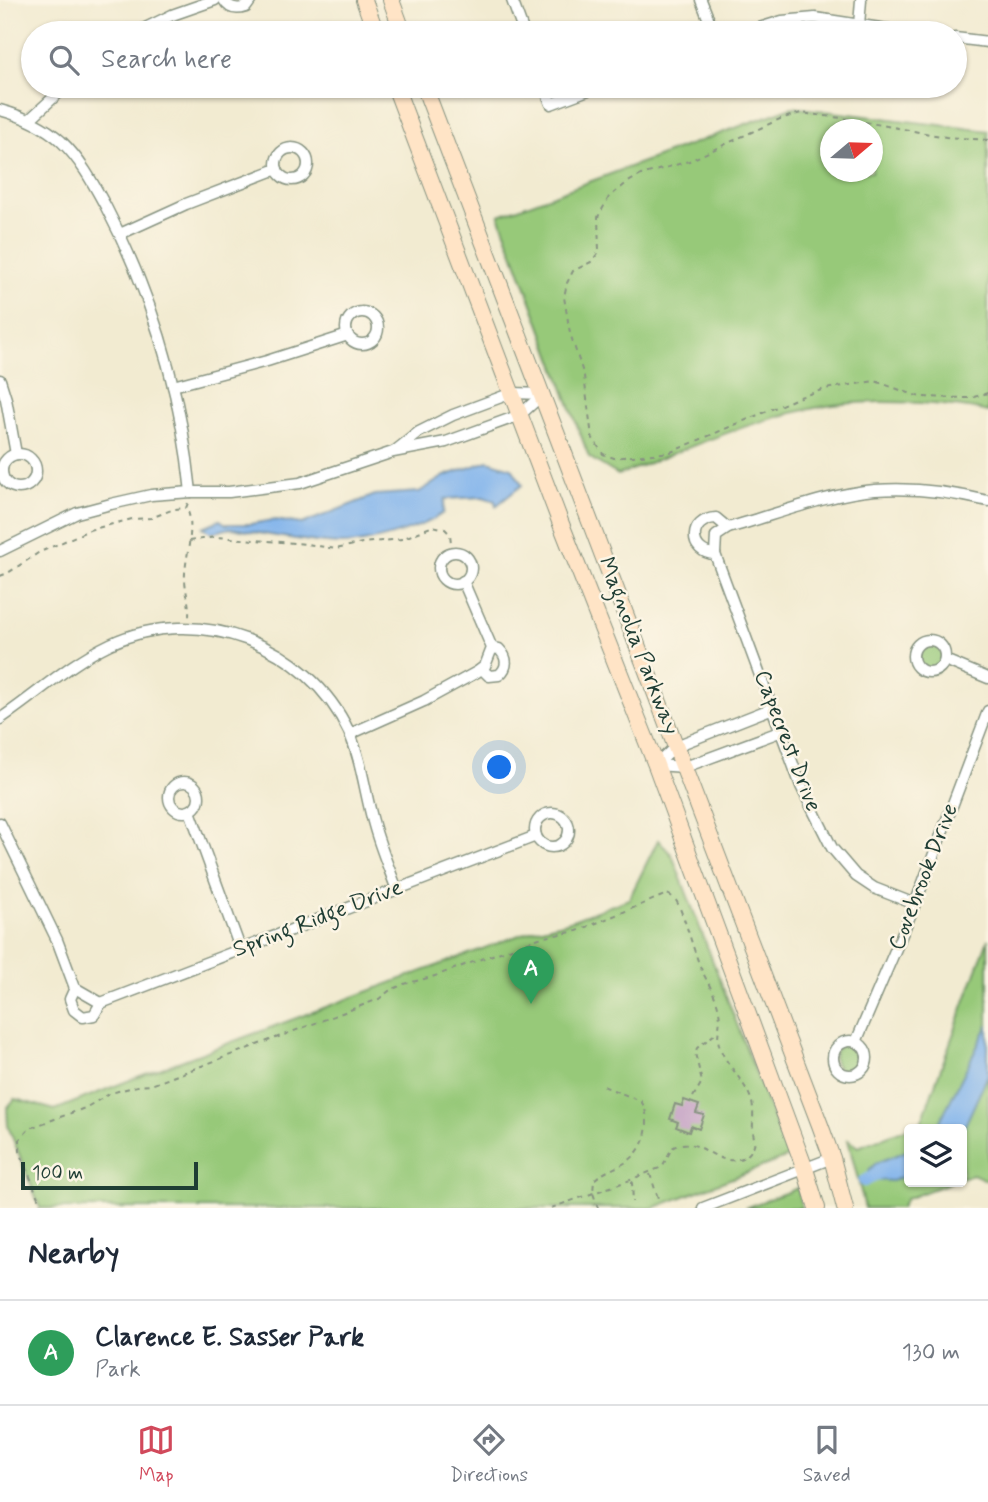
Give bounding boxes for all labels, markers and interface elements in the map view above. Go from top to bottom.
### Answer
search box [21,21,967,98]
icon: search [45,41,83,79]
text: Search here [101,43,232,77]
north arrow [820,119,883,182]
street label: Magnolia Parkway [588,553,686,740]
street label: Capecrest Drive [746,666,828,816]
your location [482,750,516,784]
street label: Covebrook Drive [882,799,966,955]
street label: Spring Ridge Drive [229,873,408,967]
pin: A [508,946,554,1004]
map controls [904,1124,967,1187]
button: layers [904,1124,967,1187]
scale bar [21,1159,198,1191]
text: 100 m [32,1161,83,1186]
text: Nearby [28,1234,119,1273]
text: Clarence E. Sasser Park [95,1321,364,1355]
text: A [43,1338,59,1368]
text: 130 m [902,1338,960,1368]
text: Park [95,1355,141,1385]
tab: Map [137,1421,175,1488]
tab: Directions [450,1421,528,1488]
tab: Saved [803,1421,851,1488]

